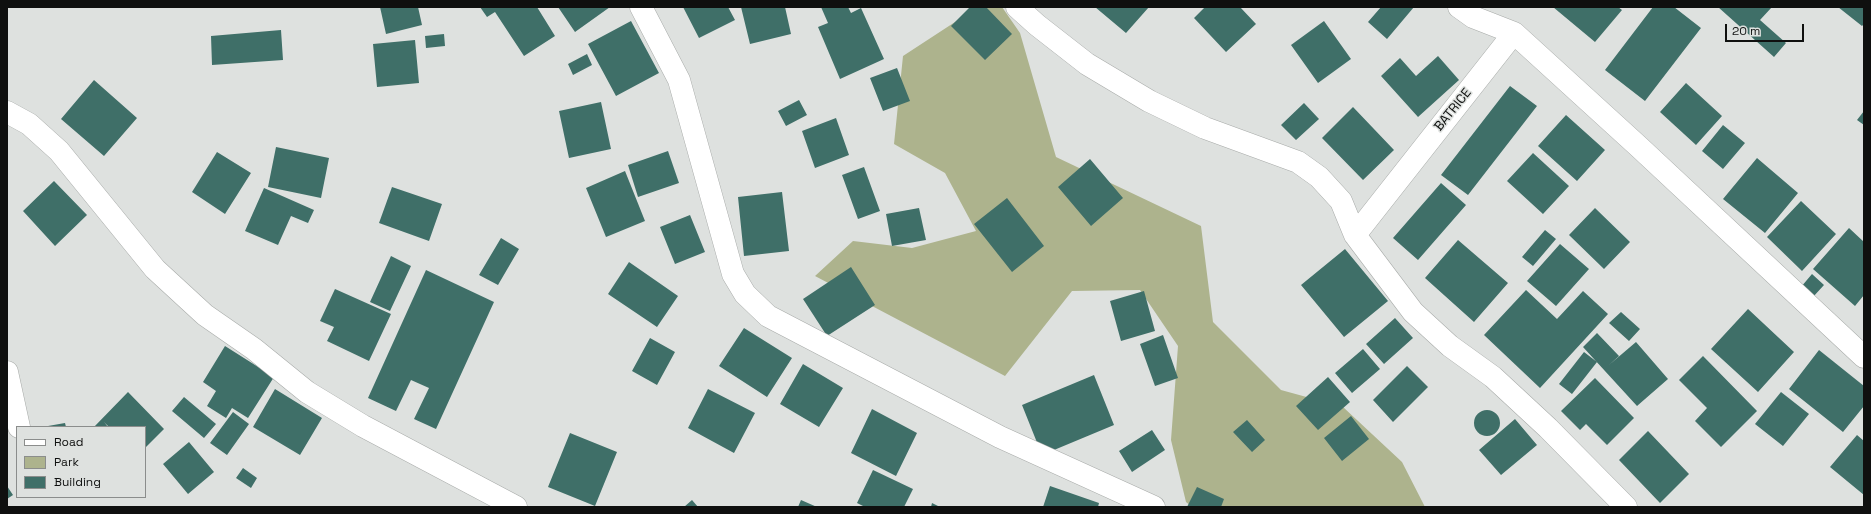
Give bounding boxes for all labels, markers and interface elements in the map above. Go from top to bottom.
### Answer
scale bar [1727,16,1806,42]
text: 20 m [1732,23,1760,39]
street label: BATRICE [1431,85,1475,135]
legend [16,426,146,498]
text: Road [54,434,83,450]
text: Park [54,454,79,470]
text: Building [54,474,101,490]

